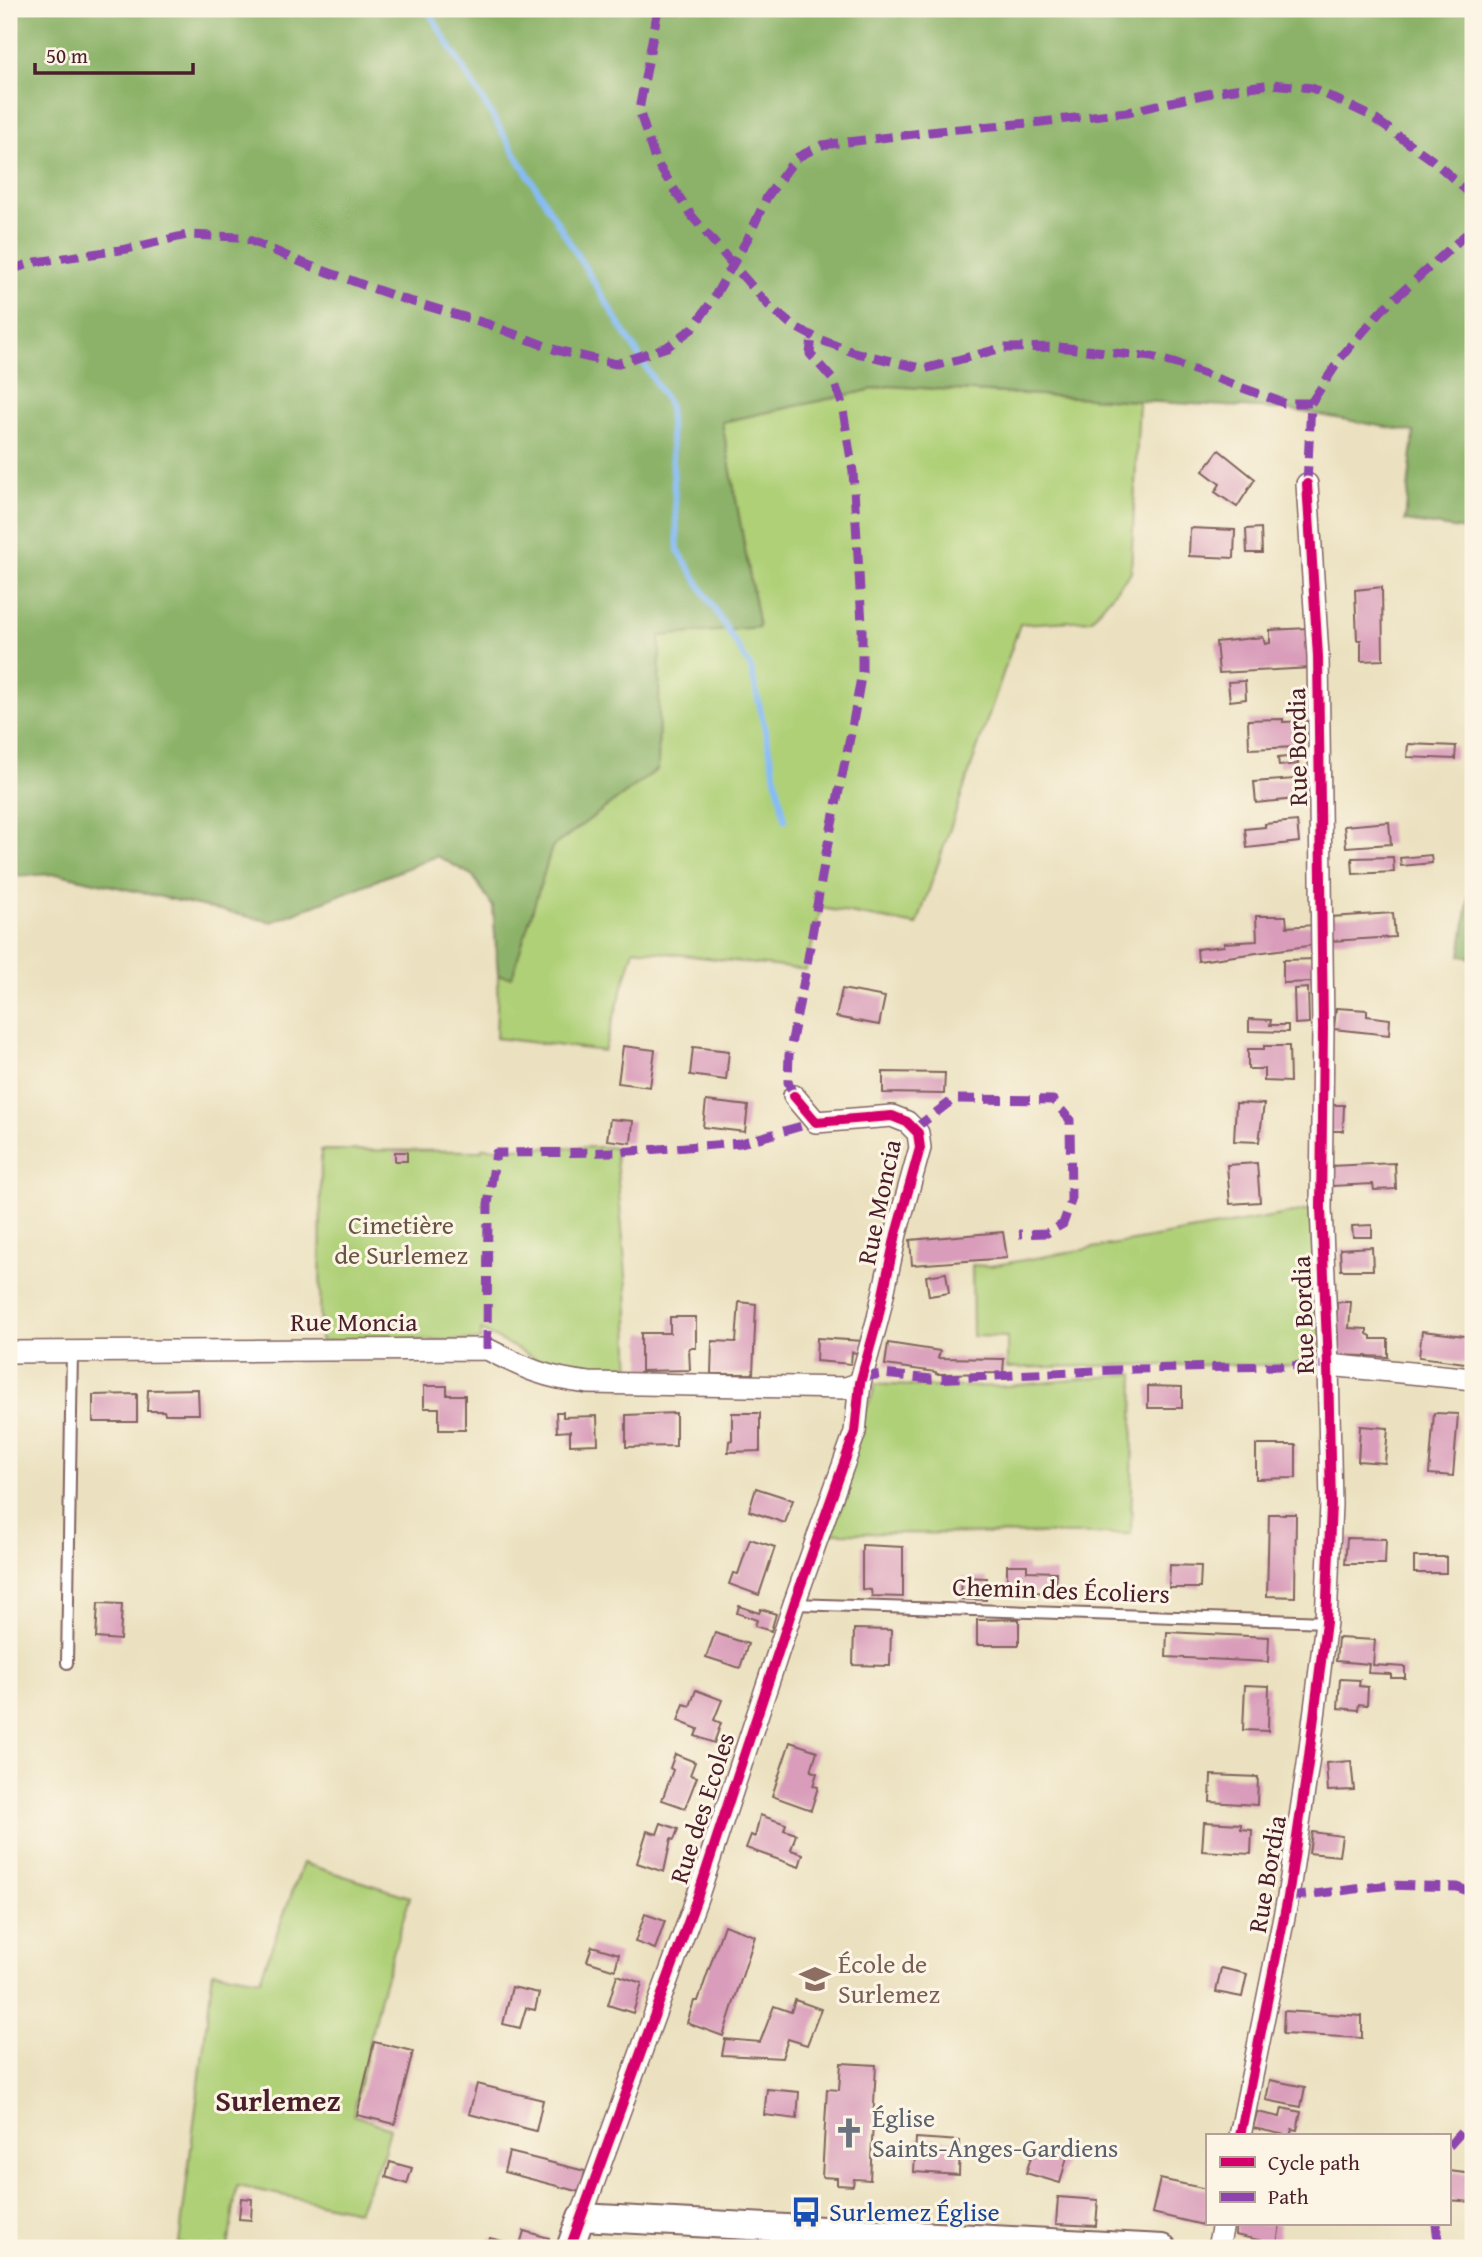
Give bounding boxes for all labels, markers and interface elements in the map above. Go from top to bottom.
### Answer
scale bar [35,32,192,76]
text: 50 m [46,40,88,71]
street label: Rue Bordia [1276,687,1317,807]
street label: Rue Moncia [846,1135,911,1268]
park label: Cimetière de Surlemez [334,1205,468,1274]
street label: Rue Bordia [1281,1254,1324,1375]
street label: Rue Moncia [290,1302,418,1341]
street label: Chemin des Écoliers [952,1566,1170,1613]
street label: Rue des Ecoles [659,1727,744,1888]
street label: Rue Bordia [1237,1811,1296,1936]
place label: École de Surlemez [838,1944,940,2013]
school or university icon: École de Surlemez [798,1962,832,1996]
district label: Surlemez [215,2078,341,2122]
place label: Église Saints-Anges-Gardiens [872,2098,1118,2167]
church icon: Église Saints-Anges-Gardiens [832,2116,866,2150]
legend [1206,2134,1450,2226]
text: Cycle path [1268,2147,1360,2178]
text: Path [1268,2181,1309,2212]
place label: Surlemez Église [829,2192,1000,2231]
bus stop icon: Surlemez Église [789,2195,823,2229]

